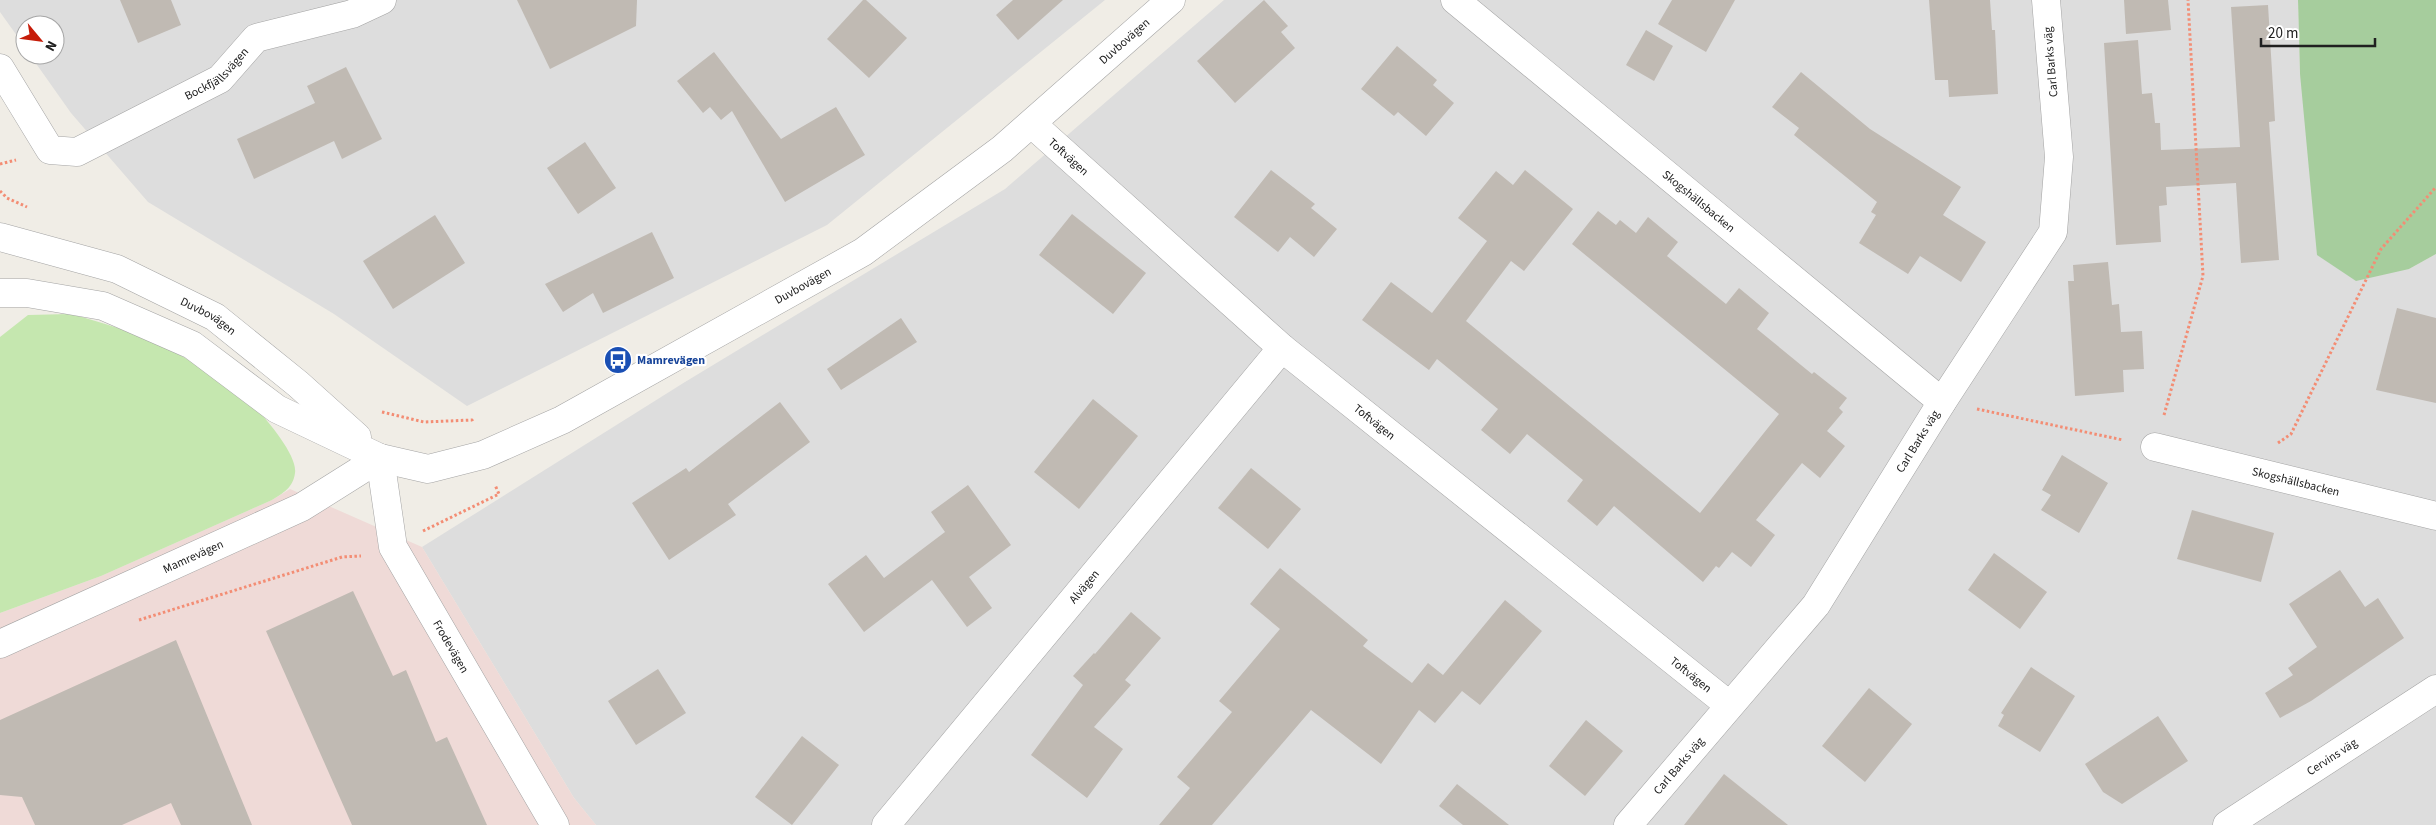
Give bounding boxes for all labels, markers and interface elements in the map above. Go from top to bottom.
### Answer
street label: Duvbovägen [1095,14,1153,68]
north arrow [15,15,65,65]
scale bar [2261,15,2375,47]
text: 20 m [2268,23,2298,44]
street label: Carl Barks väg [2039,26,2063,98]
text: N [39,37,61,55]
street label: Bockfjällsvägen [181,44,252,104]
street label: Toftvägen [1045,134,1092,179]
street label: Skogshällsbacken [1659,166,1739,236]
street label: Duvbovägen [771,263,834,308]
street label: Duvbovägen [177,293,240,339]
bus stop icon: Mamrevägen [603,345,633,375]
place label: Mamrevägen [637,352,705,369]
street label: Toftvägen [1350,400,1399,444]
street label: Carl Barks väg [1892,407,1943,476]
street label: Skogshällsbacken [2250,463,2341,501]
street label: Mamrevägen [160,535,226,578]
street label: Alvägen [1065,566,1103,607]
street label: Frodevägen [429,617,473,676]
street label: Toftvägen [1666,653,1715,697]
street label: Carl Barks väg [1649,733,1708,798]
street label: Cervins väg [2303,734,2360,780]

